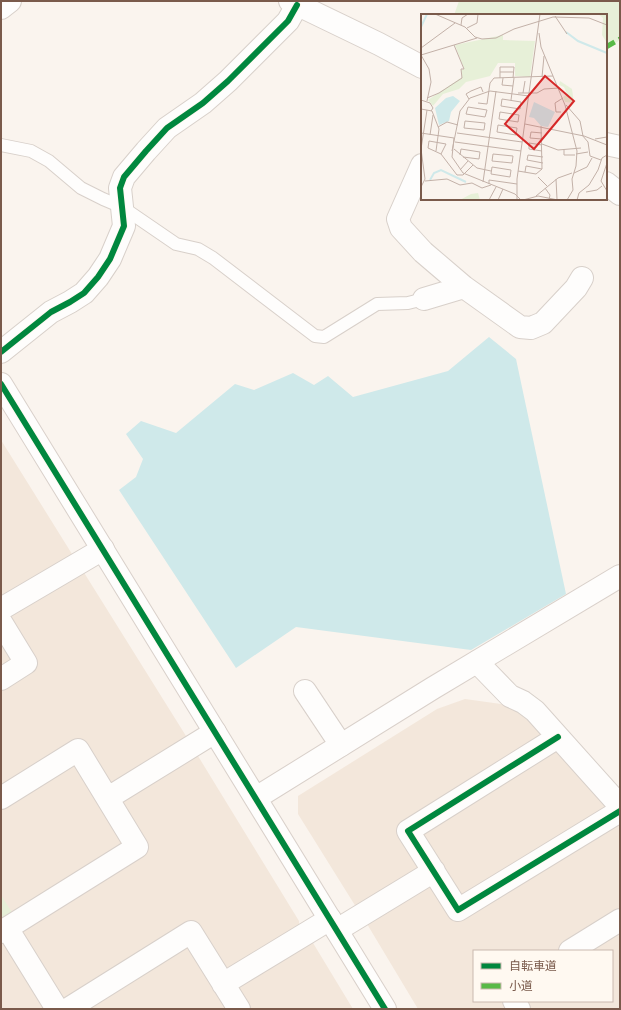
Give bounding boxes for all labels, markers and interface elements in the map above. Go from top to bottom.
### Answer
inset map [421,14,607,200]
legend [473,950,613,1002]
text: 自転車道 [509,957,557,974]
text: 小道 [509,977,533,994]

